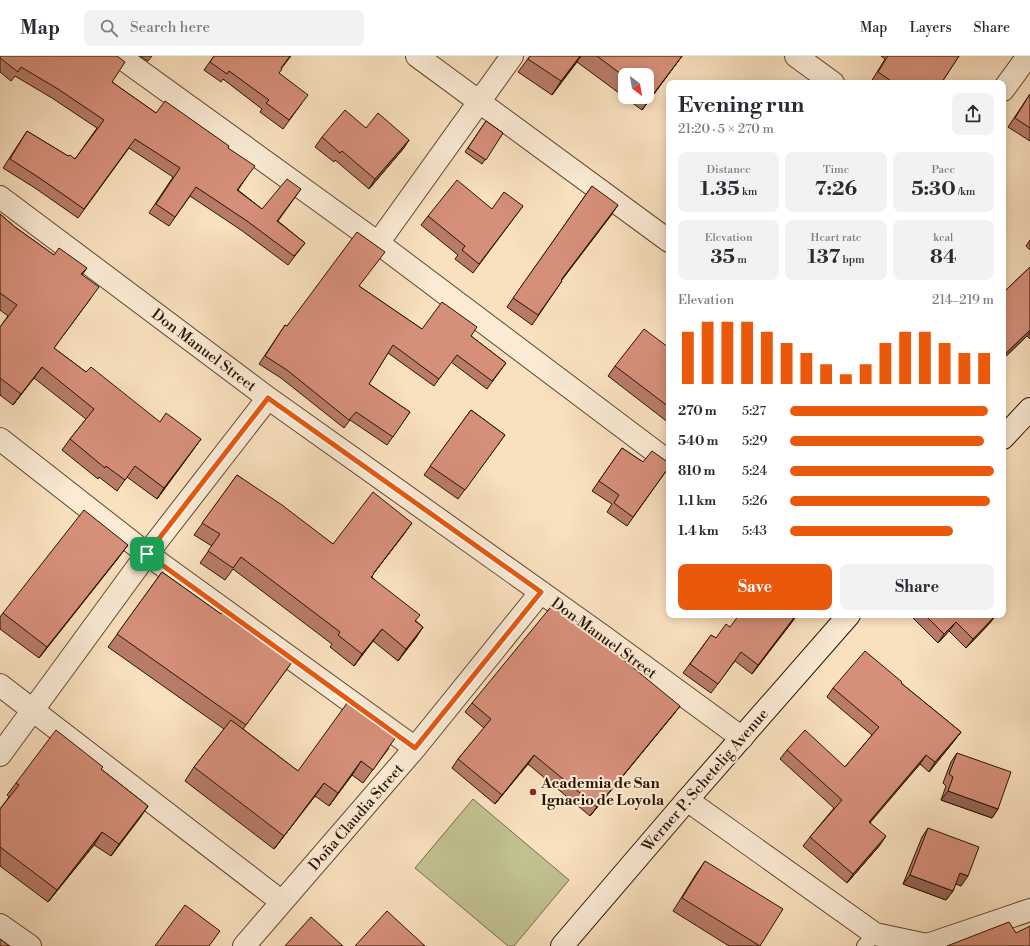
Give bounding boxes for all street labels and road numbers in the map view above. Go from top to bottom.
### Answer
street label: Don Manuel Street [148,305,260,396]
street label: Don Manuel Street [547,594,661,684]
street label: Werner P. Schetelig Avenue [637,705,773,856]
street label: Doña Claudia Street [305,759,408,875]

